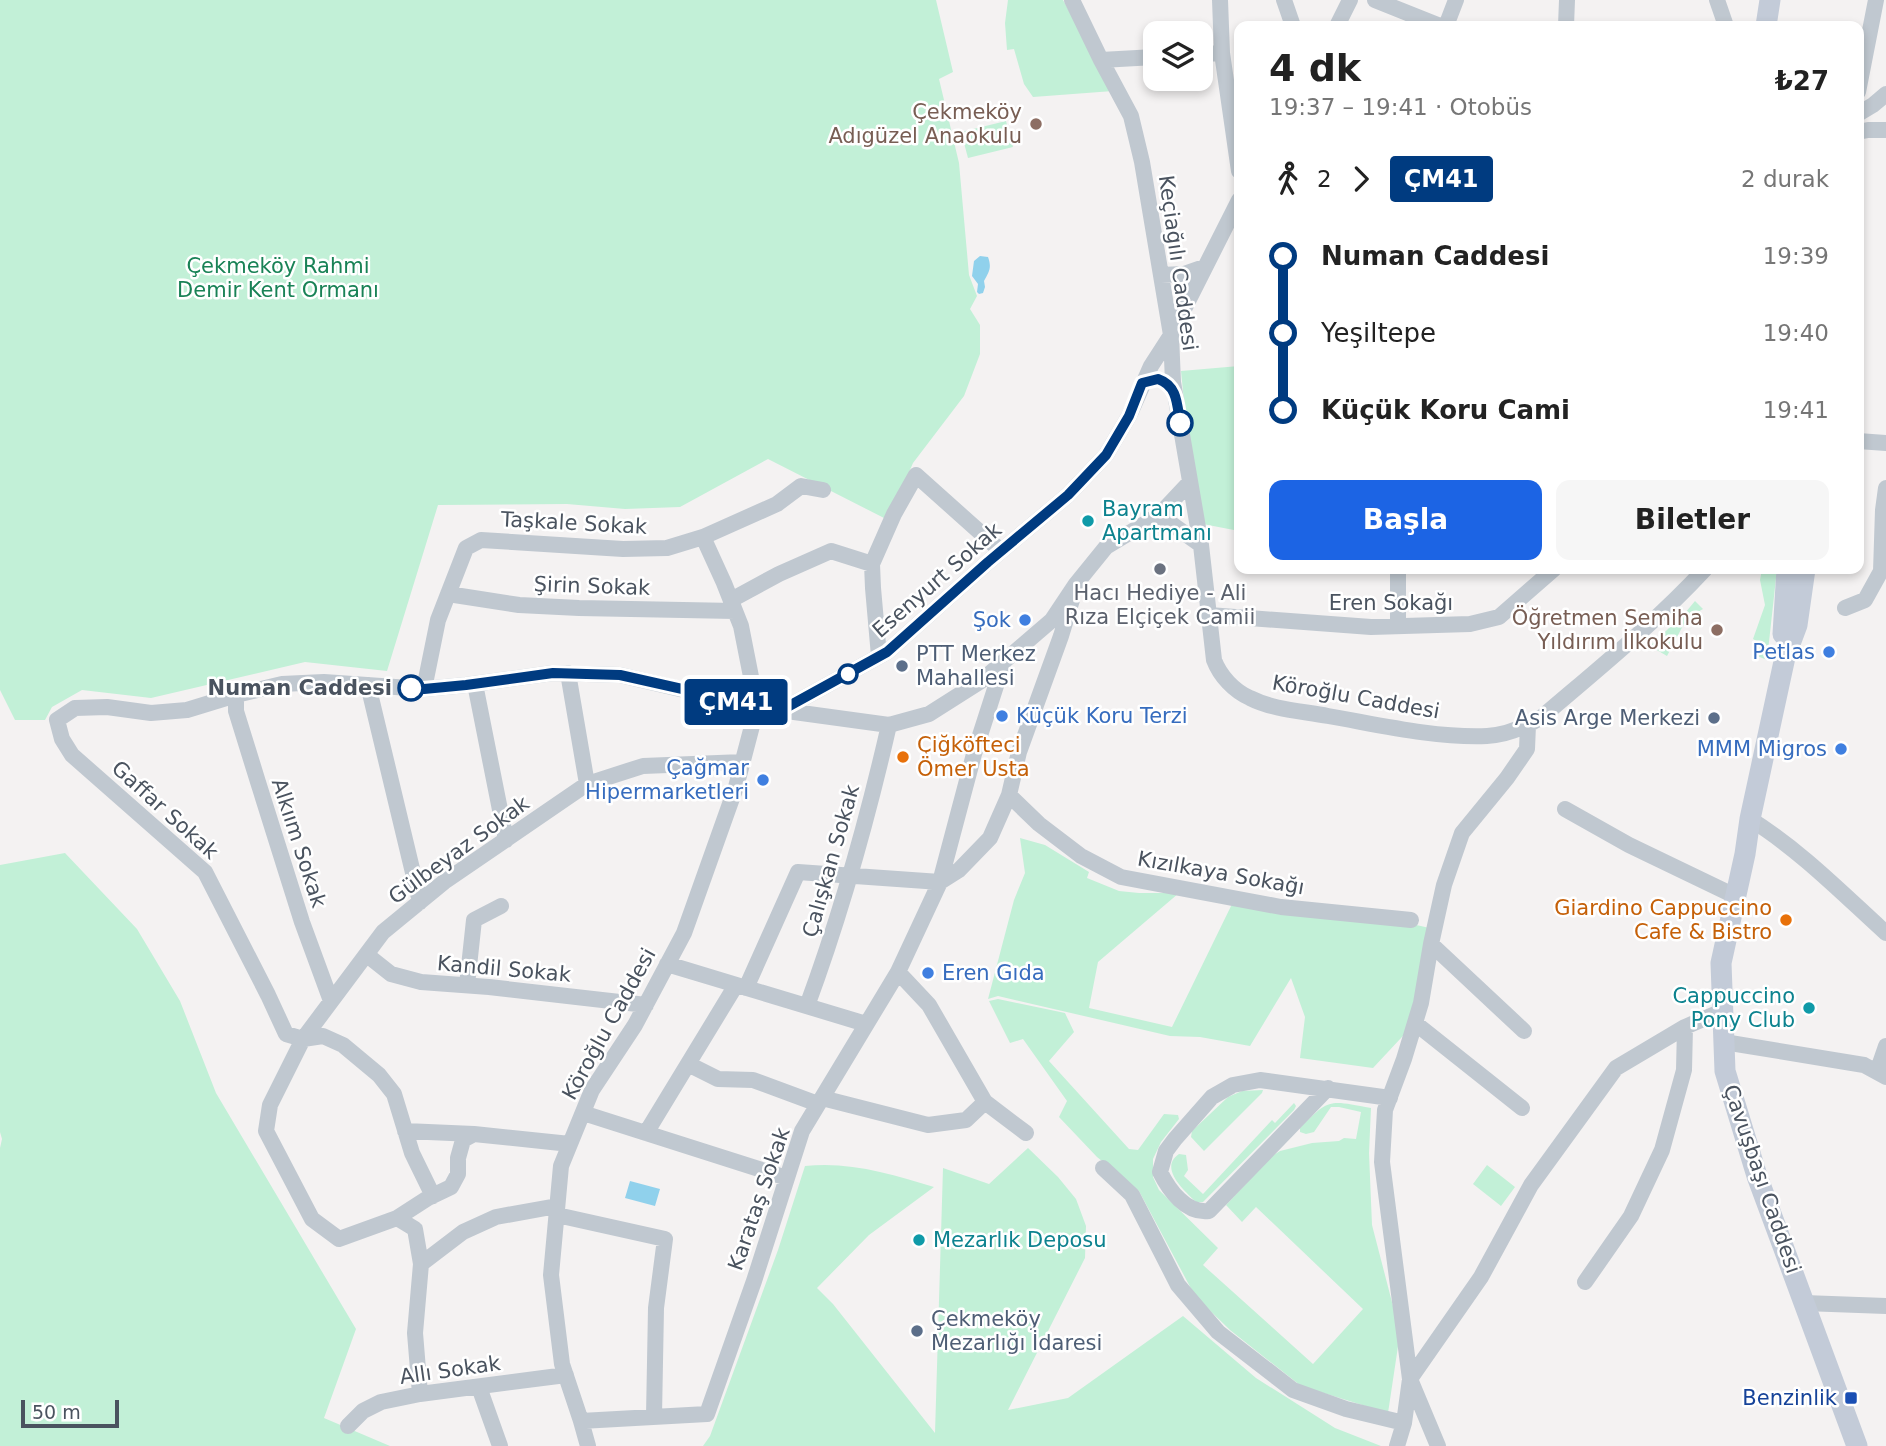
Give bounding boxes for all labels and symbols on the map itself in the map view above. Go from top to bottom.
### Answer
place label: Çekmeköy Adıgüzel Anaokulu [828,100,1022,148]
marker: Çekmeköy Adıgüzel Anaokulu [1028,116,1044,132]
street label: Keçiağılı Caddesi [1154,174,1202,352]
park label: Çekmeköy Rahmi Demir Kent Ormanı [177,254,379,302]
unlabelled marker [1167,410,1193,436]
place label: Bayram Apartmanı [1102,497,1212,545]
street label: Taşkale Sokak [499,507,648,539]
marker: Bayram Apartmanı [1080,513,1096,529]
street label: Esenyurt Sokak [868,517,1007,642]
marker: Hacı Hediye - Ali Rıza Elçiçek Camii [1152,561,1168,577]
street label: Şirin Sokak [533,572,652,600]
place label: Hacı Hediye - Ali Rıza Elçiçek Camii [1065,581,1255,629]
street label: Eren Sokağı [1329,591,1453,615]
place label: Öğretmen Semiha Yıldırım İlkokulu [1512,605,1703,654]
place label: Şok [973,608,1012,632]
marker: Şok [1017,612,1033,628]
marker: Öğretmen Semiha Yıldırım İlkokulu [1709,622,1725,638]
place label: Petlas [1752,640,1815,664]
place label: PTT Merkez Mahallesi [916,642,1036,690]
marker: Petlas [1821,644,1837,660]
marker: PTT Merkez Mahallesi [894,658,910,674]
unlabelled marker [838,664,858,684]
street label: Köroğlu Caddesi [1270,670,1442,724]
marker: Numan Caddesi [398,675,424,701]
place label: Numan Caddesi [208,676,392,700]
line badge: ÇM41 [687,679,785,725]
place label: Küçük Koru Terzi [1016,704,1188,728]
place label: Asis Arge Merkezi [1515,706,1700,730]
marker: Küçük Koru Terzi [994,708,1010,724]
marker: Asis Arge Merkezi [1706,710,1722,726]
place label: Çiğköfteci Ömer Usta [917,733,1030,781]
place label: MMM Migros [1697,737,1827,761]
marker: MMM Migros [1833,741,1849,757]
marker: Çiğköfteci Ömer Usta [895,749,911,765]
street label: Gaffar Sokak [107,756,224,865]
place label: Çağmar Hipermarketleri [585,756,749,804]
marker: Çağmar Hipermarketleri [755,772,771,788]
street label: Alkıım Sokak [267,775,331,911]
street label: Çalışkan Sokak [798,781,865,940]
street label: Gülbeyaz Sokak [384,791,535,909]
street label: Kızılkaya Sokağı [1136,847,1306,899]
place label: Giardino Cappuccino Cafe & Bistro [1554,896,1772,944]
marker: Giardino Cappuccino Cafe & Bistro [1778,912,1794,928]
street label: Köroğlu Caddesi [557,944,661,1104]
street label: Kandil Sokak [436,951,573,987]
place label: Eren Gıda [942,961,1045,985]
marker: Eren Gıda [920,965,936,981]
place label: Cappuccino Pony Club [1672,984,1795,1032]
marker: Cappuccino Pony Club [1801,1000,1817,1016]
street label: Çavuşbaşı Caddesi [1718,1082,1806,1276]
street label: Karataş Sokak [723,1124,795,1274]
place label: Mezarlık Deposu [933,1228,1107,1252]
marker: Mezarlık Deposu [911,1232,927,1248]
place label: Çekmeköy Mezarlığı İdaresi [931,1307,1102,1355]
marker: Çekmeköy Mezarlığı İdaresi [909,1323,925,1339]
street label: Allı Sokak [398,1351,503,1389]
place label: Benzinlik [1742,1386,1838,1410]
marker: Benzinlik [1843,1390,1859,1406]
scale bar [21,1397,119,1429]

